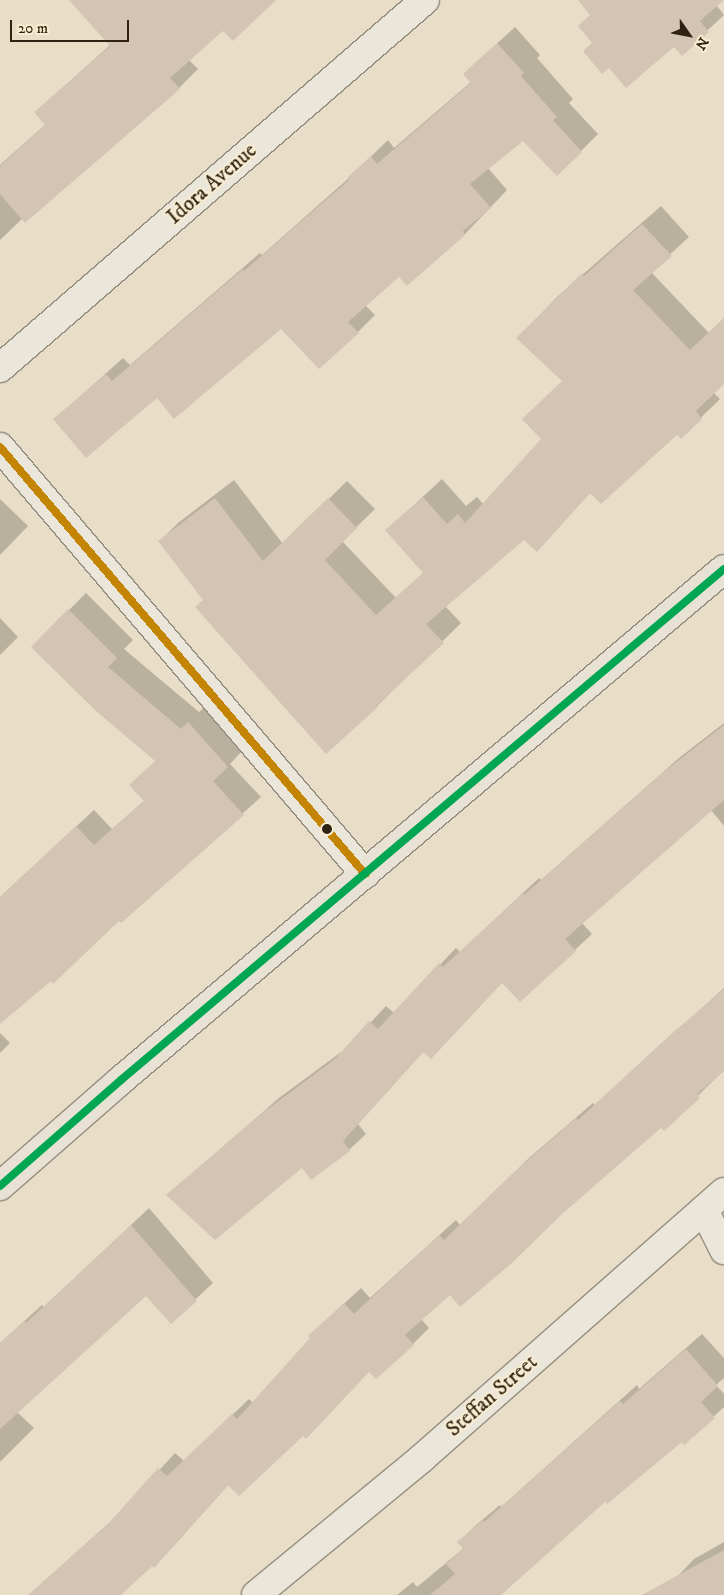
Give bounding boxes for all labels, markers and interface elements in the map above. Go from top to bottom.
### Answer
scale bar [12,10,131,42]
north arrow [664,10,714,60]
text: 20 m [18,19,48,38]
text: N [691,33,712,53]
street label: Idora Avenue [162,138,262,230]
unlabelled marker [322,824,332,834]
street label: Steffan Street [441,1350,543,1442]

